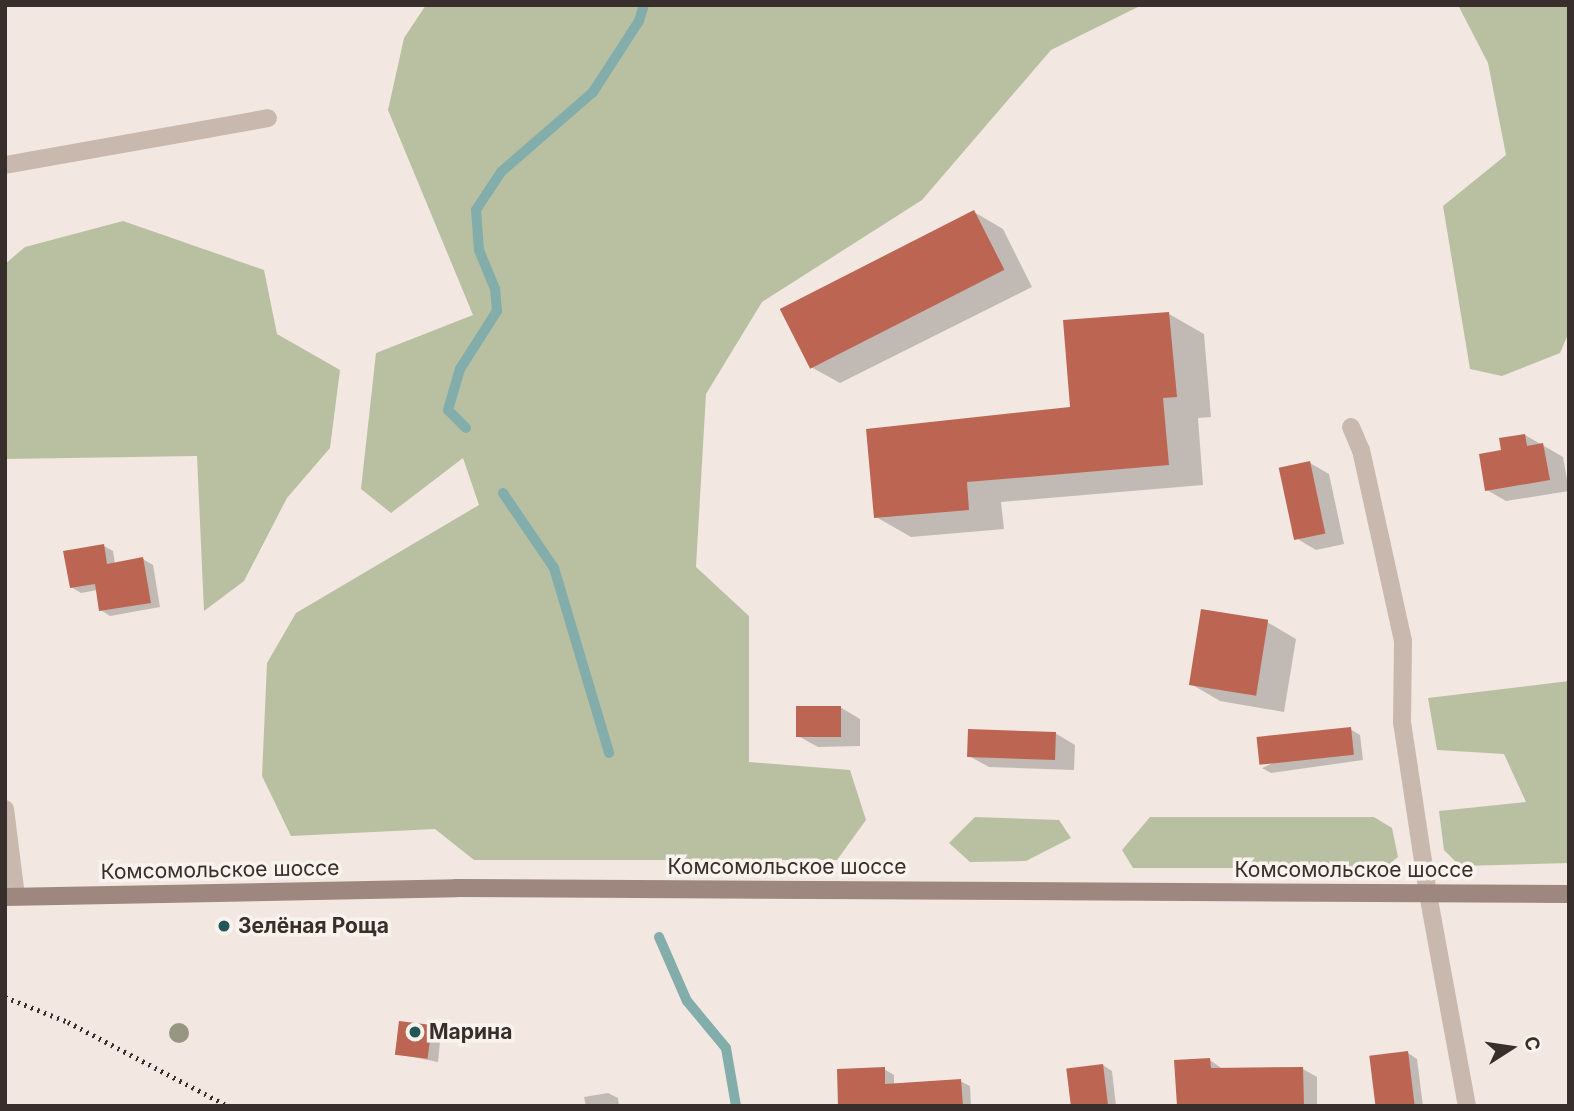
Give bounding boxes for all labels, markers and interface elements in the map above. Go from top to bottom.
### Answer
street label: Комсомольское шоссе [668,854,906,880]
street label: Комсомольское шоссе [100,855,340,885]
street label: Комсомольское шоссе [1235,857,1473,883]
place label: Зелёная Роща [238,913,389,939]
marker: Зелёная Роща [216,918,232,934]
north arrow [1476,1013,1546,1083]
place label: Марина [429,1019,512,1045]
marker: Марина [407,1024,423,1040]
text: С [1519,1034,1545,1053]

